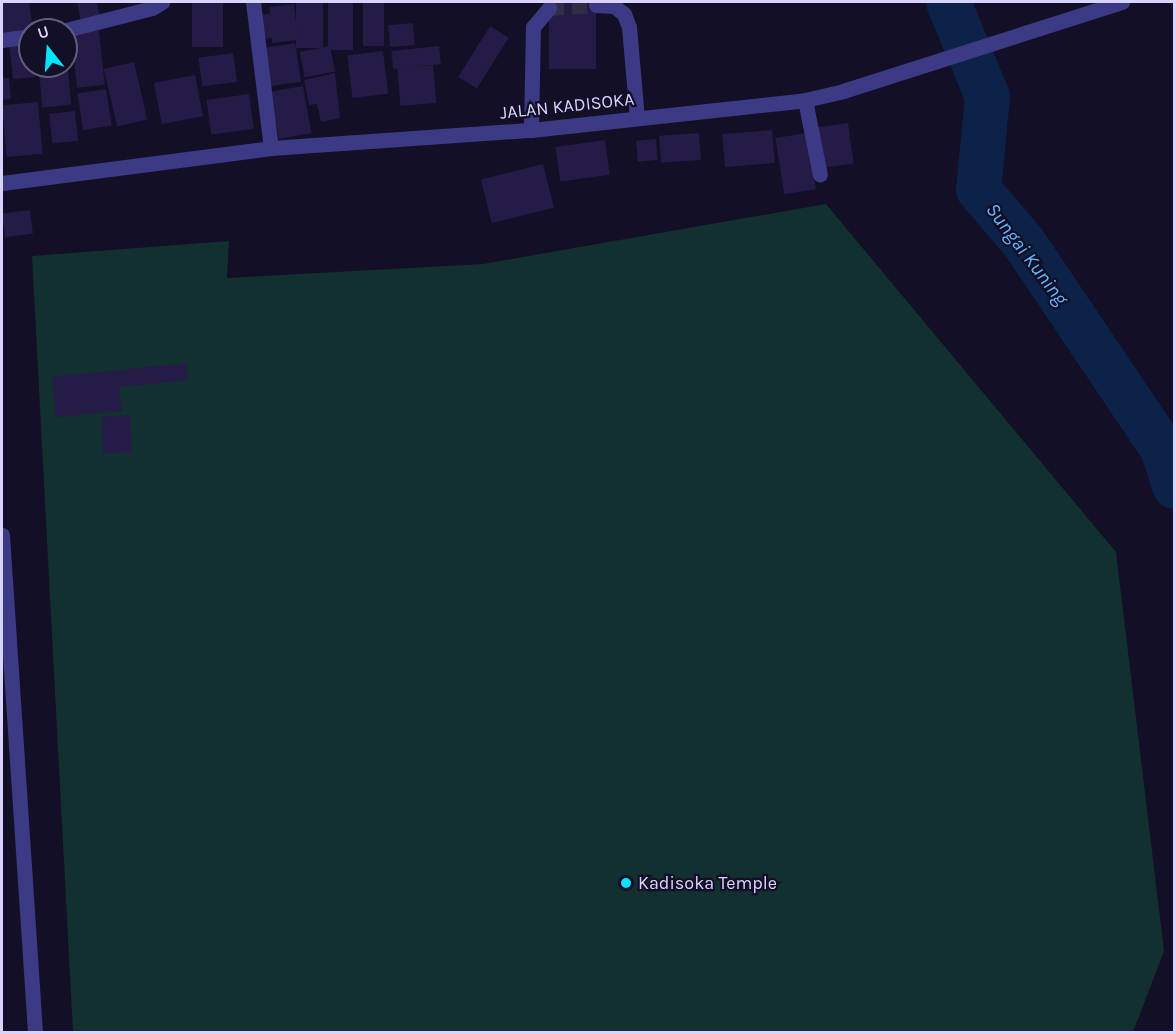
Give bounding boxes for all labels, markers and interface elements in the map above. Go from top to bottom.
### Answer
north arrow [18,18,78,78]
text: U [35,22,51,43]
street label: JALAN KADISOKA [499,88,635,124]
water label: Sungai Kuning [981,198,1073,310]
place label: Kadisoka Temple [638,872,777,894]
marker: Kadisoka Temple [619,876,633,890]

